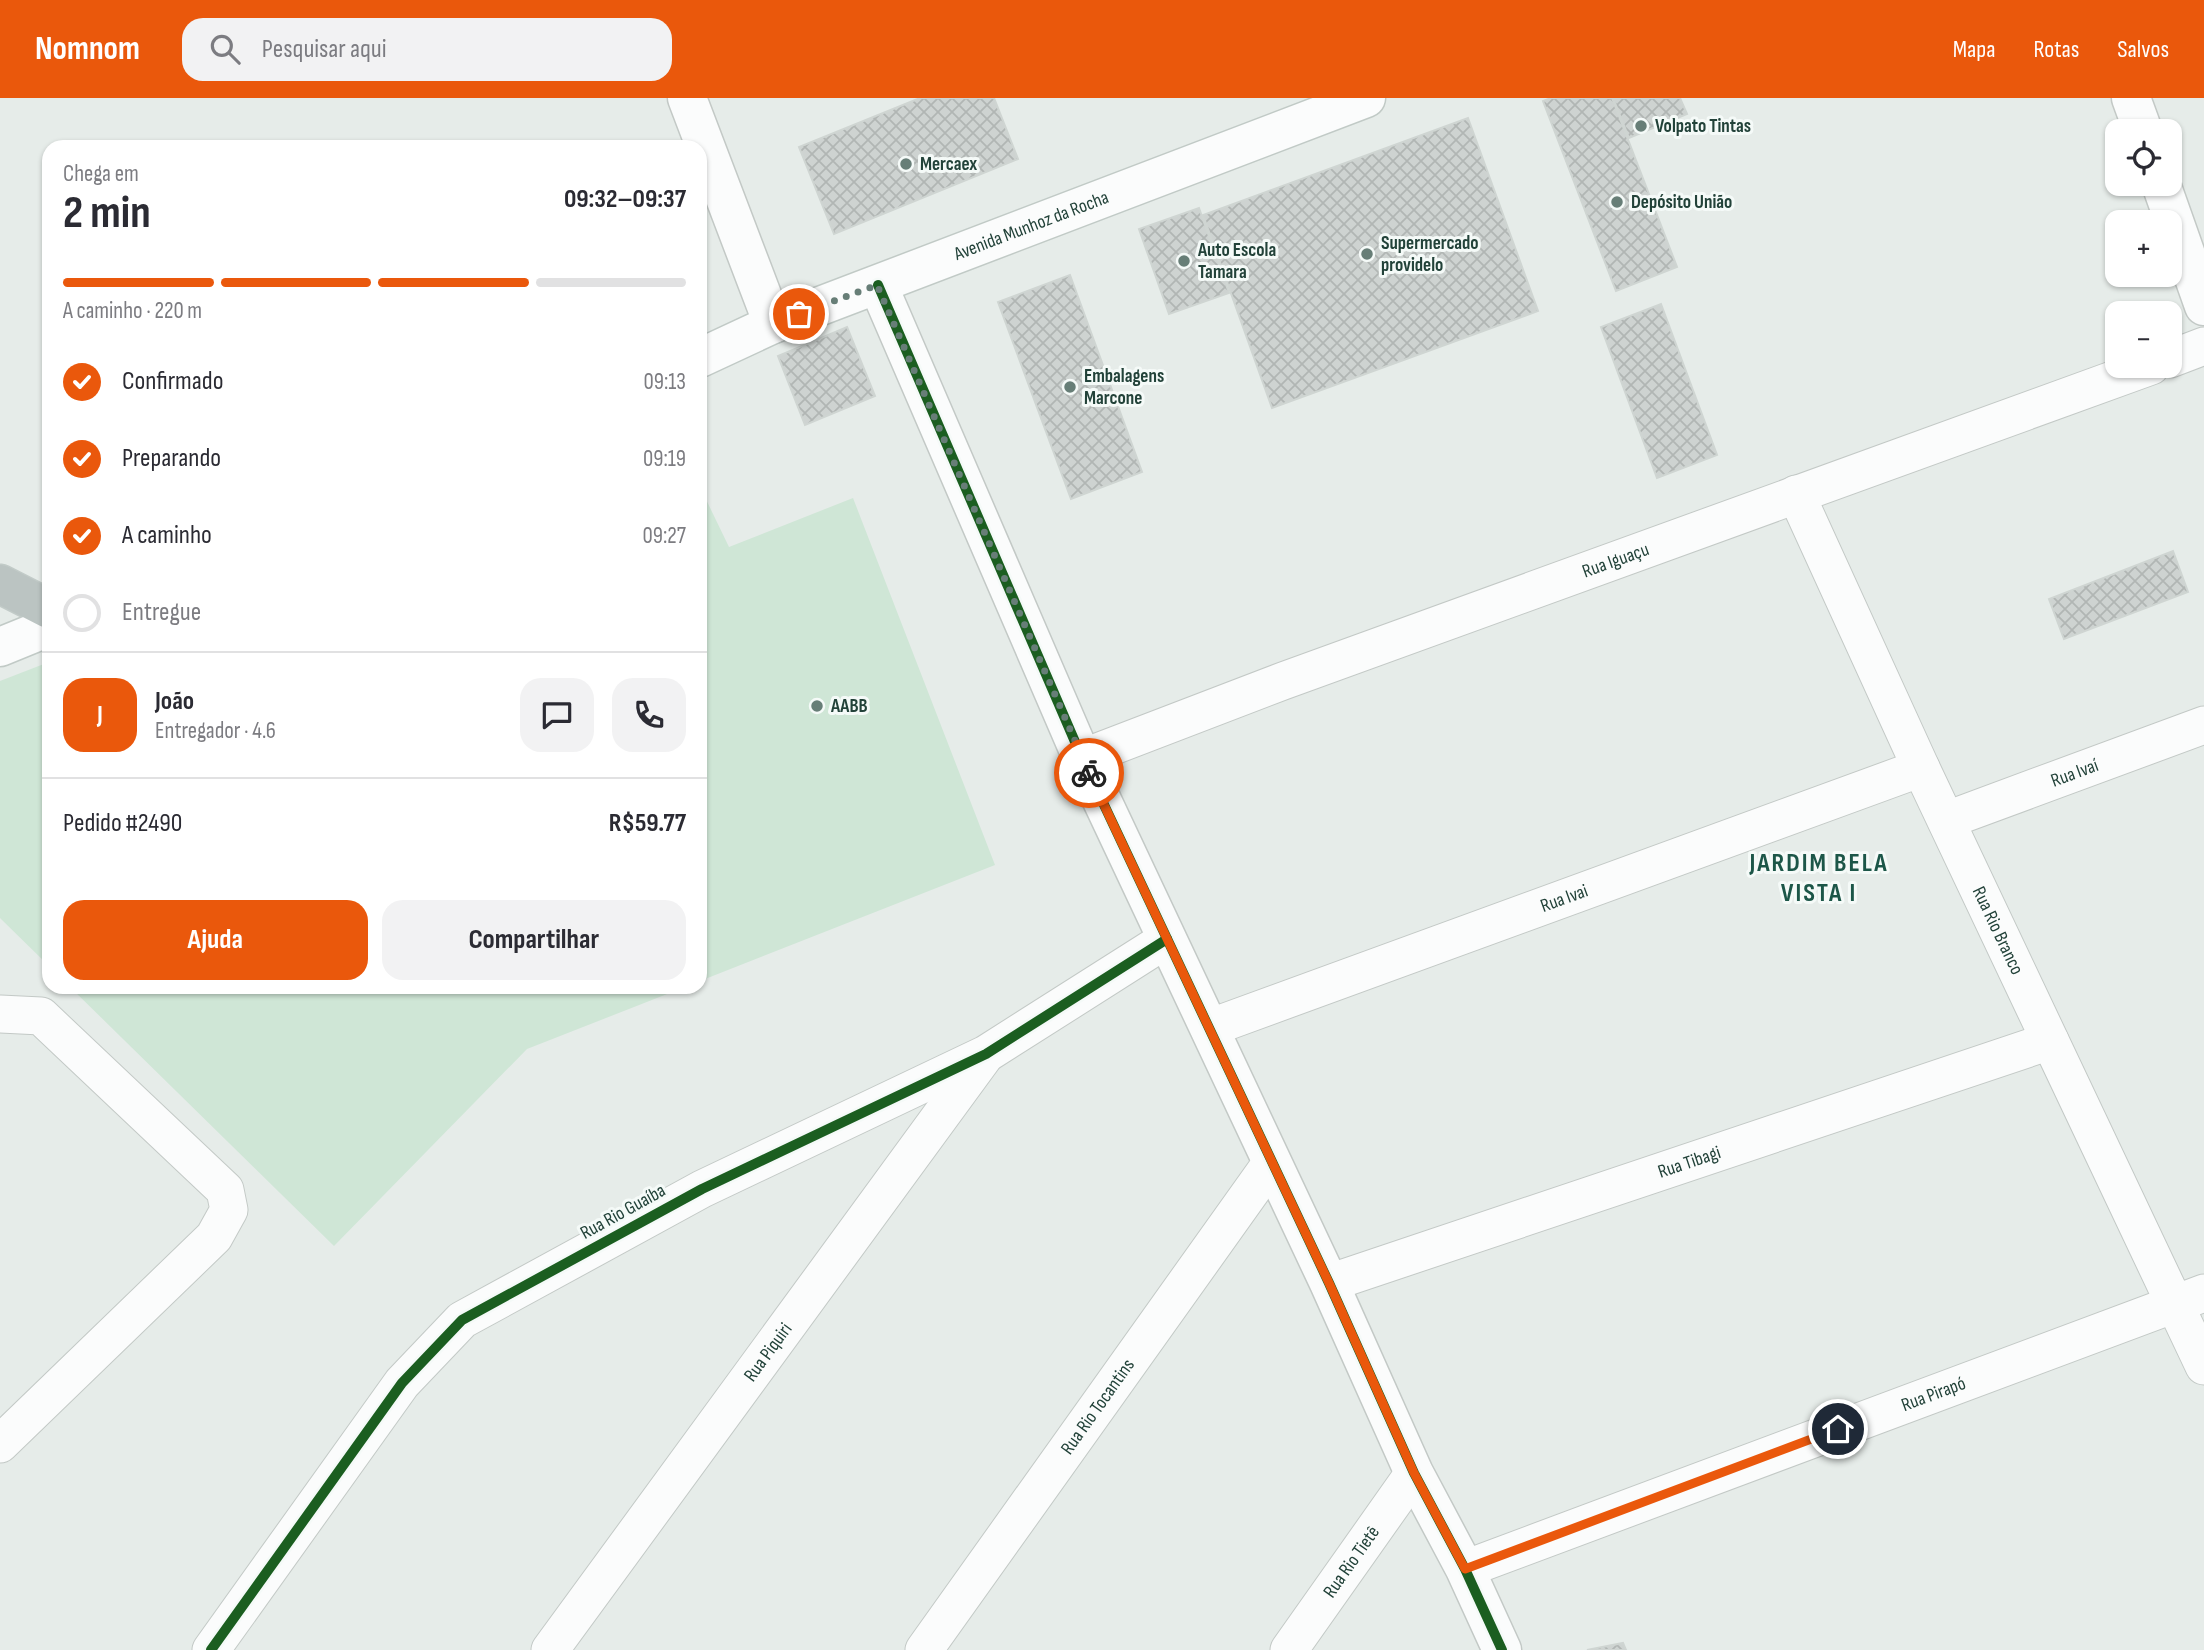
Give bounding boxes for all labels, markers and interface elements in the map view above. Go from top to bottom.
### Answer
search box [182,18,672,81]
text: Nomnom [35,29,140,69]
icon: search [206,30,244,68]
text: Pesquisar aqui [262,34,386,65]
text: Mapa [1953,35,1996,64]
text: Rotas [2034,35,2079,64]
text: Salvos [2117,35,2169,64]
place label: Volpato Tintas [1655,115,1751,138]
marker: Volpato Tintas [1633,118,1649,134]
map controls [2105,119,2182,378]
button: locate [2105,119,2182,196]
place label: Mercaex [920,153,977,176]
marker: Mercaex [898,156,914,172]
text: Chega em [63,160,139,188]
text: 09:32–09:37 [564,184,686,215]
text: 2 min [63,186,151,241]
street label: Avenida Munhoz da Rocha [950,186,1112,266]
place label: Depósito União [1631,191,1732,214]
marker: Depósito União [1609,194,1625,210]
button: + [2105,210,2182,287]
place label: Supermercado providelo [1381,232,1479,277]
place label: Auto Escola Tamara [1197,239,1276,284]
marker: Supermercado providelo [1359,246,1375,262]
marker: Auto Escola Tamara [1176,253,1192,269]
pin [769,284,829,344]
icon: bag [780,295,818,333]
text: A caminho · 220 m [63,297,202,325]
button: − [2105,301,2182,378]
icon: check [63,363,101,401]
place label: Embalagens Marcone [1084,365,1164,410]
text: Confirmado [122,366,223,397]
text: 09:13 [644,368,686,396]
marker: Embalagens Marcone [1062,379,1078,395]
icon: check [63,440,101,478]
text: Preparando [122,443,221,474]
text: 09:19 [643,445,686,473]
icon: check [63,517,101,555]
text: A caminho [122,520,212,551]
text: 09:27 [643,522,686,550]
street label: Rua Iguaçu [1579,538,1652,583]
text: Entregue [122,597,201,628]
button: chat [520,678,594,752]
button: phone [612,678,686,752]
text: João [155,686,194,717]
place label: AABB [830,695,867,718]
marker: AABB [809,698,825,714]
text: J [97,700,103,731]
text: Entregador · 4.6 [155,717,276,745]
courier [1054,738,1124,808]
street label: Rua Ivaí [2048,753,2102,792]
icon: bike [1070,754,1108,792]
text: Pedido #2490 [63,808,182,839]
text: R$59.77 [609,808,686,839]
district label: JARDIM BELA VISTA I [1748,848,1889,909]
street label: Rua Ivai [1537,879,1591,918]
street label: Rua Rio Branco [1967,883,2029,978]
button: Ajuda [63,900,368,980]
button: Compartilhar [382,900,686,980]
street label: Rua Tibagi [1655,1141,1724,1183]
street label: Rua Rio Guaíba [576,1179,670,1245]
street label: Rua Piquiri [739,1318,797,1386]
street label: Rua Rio Tocantins [1056,1354,1140,1459]
street label: Rua Pirapó [1898,1372,1969,1417]
pin [1808,1399,1868,1459]
icon: home [1819,1410,1857,1448]
street label: Rua Rio Tietê [1318,1521,1384,1602]

